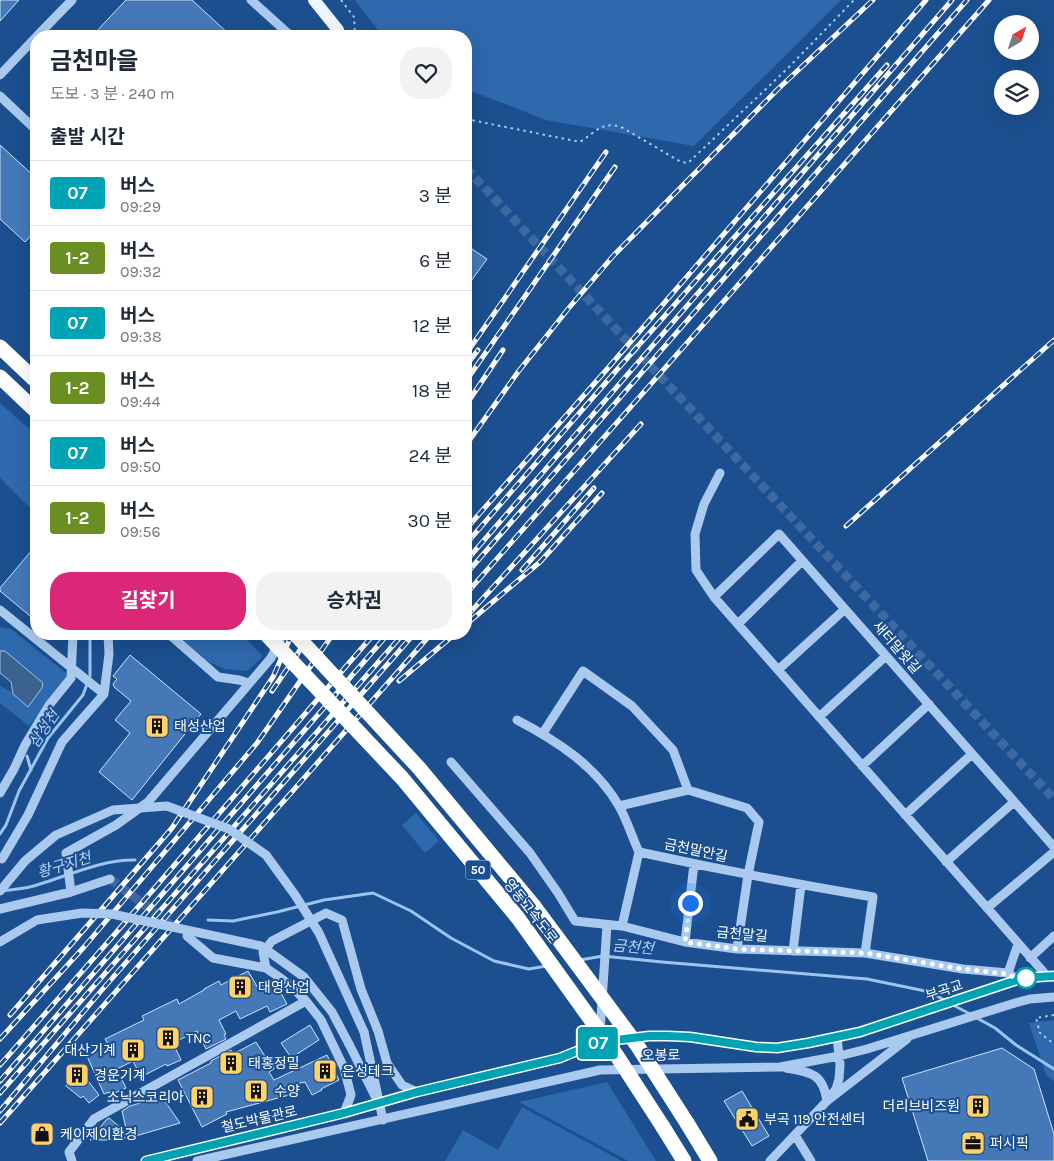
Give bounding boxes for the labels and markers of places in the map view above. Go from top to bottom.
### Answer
building icon: 태성산업 [144,713,170,739]
place label: 태성산업 [174,718,226,735]
unlabelled marker [1015,967,1037,989]
building icon: 대영산업 [227,974,253,1000]
place label: 대영산업 [258,979,310,996]
building icon: TNC [155,1025,181,1051]
place label: TNC [186,1030,211,1047]
building icon: 대산기계 [120,1037,146,1063]
place label: 대산기계 [64,1042,116,1059]
building icon: 태홍정밀 [218,1050,244,1076]
place label: 태홍정밀 [248,1055,300,1072]
building icon: 은성테크 [312,1058,338,1084]
building icon: 경운기계 [64,1062,90,1088]
place label: 은성테크 [342,1063,394,1080]
place label: 경운기계 [94,1067,146,1084]
building icon: 수양 [243,1078,269,1104]
place label: 수양 [274,1083,300,1100]
building icon: 소닉스코리아 [189,1084,215,1110]
place label: 소닉스코리아 [107,1089,184,1106]
building icon: 더리브비즈원 [965,1093,991,1119]
place label: 더리브비즈원 [883,1098,960,1115]
public building icon: 부곡 119 안전센터 [734,1106,760,1132]
place label: 부곡 119 안전센터 [764,1111,865,1128]
shop icon: 케이제이환경 [29,1121,55,1147]
place label: 케이제이환경 [60,1126,137,1143]
office icon: 퍼시픽 [960,1130,986,1156]
place label: 퍼시픽 [990,1135,1029,1152]

